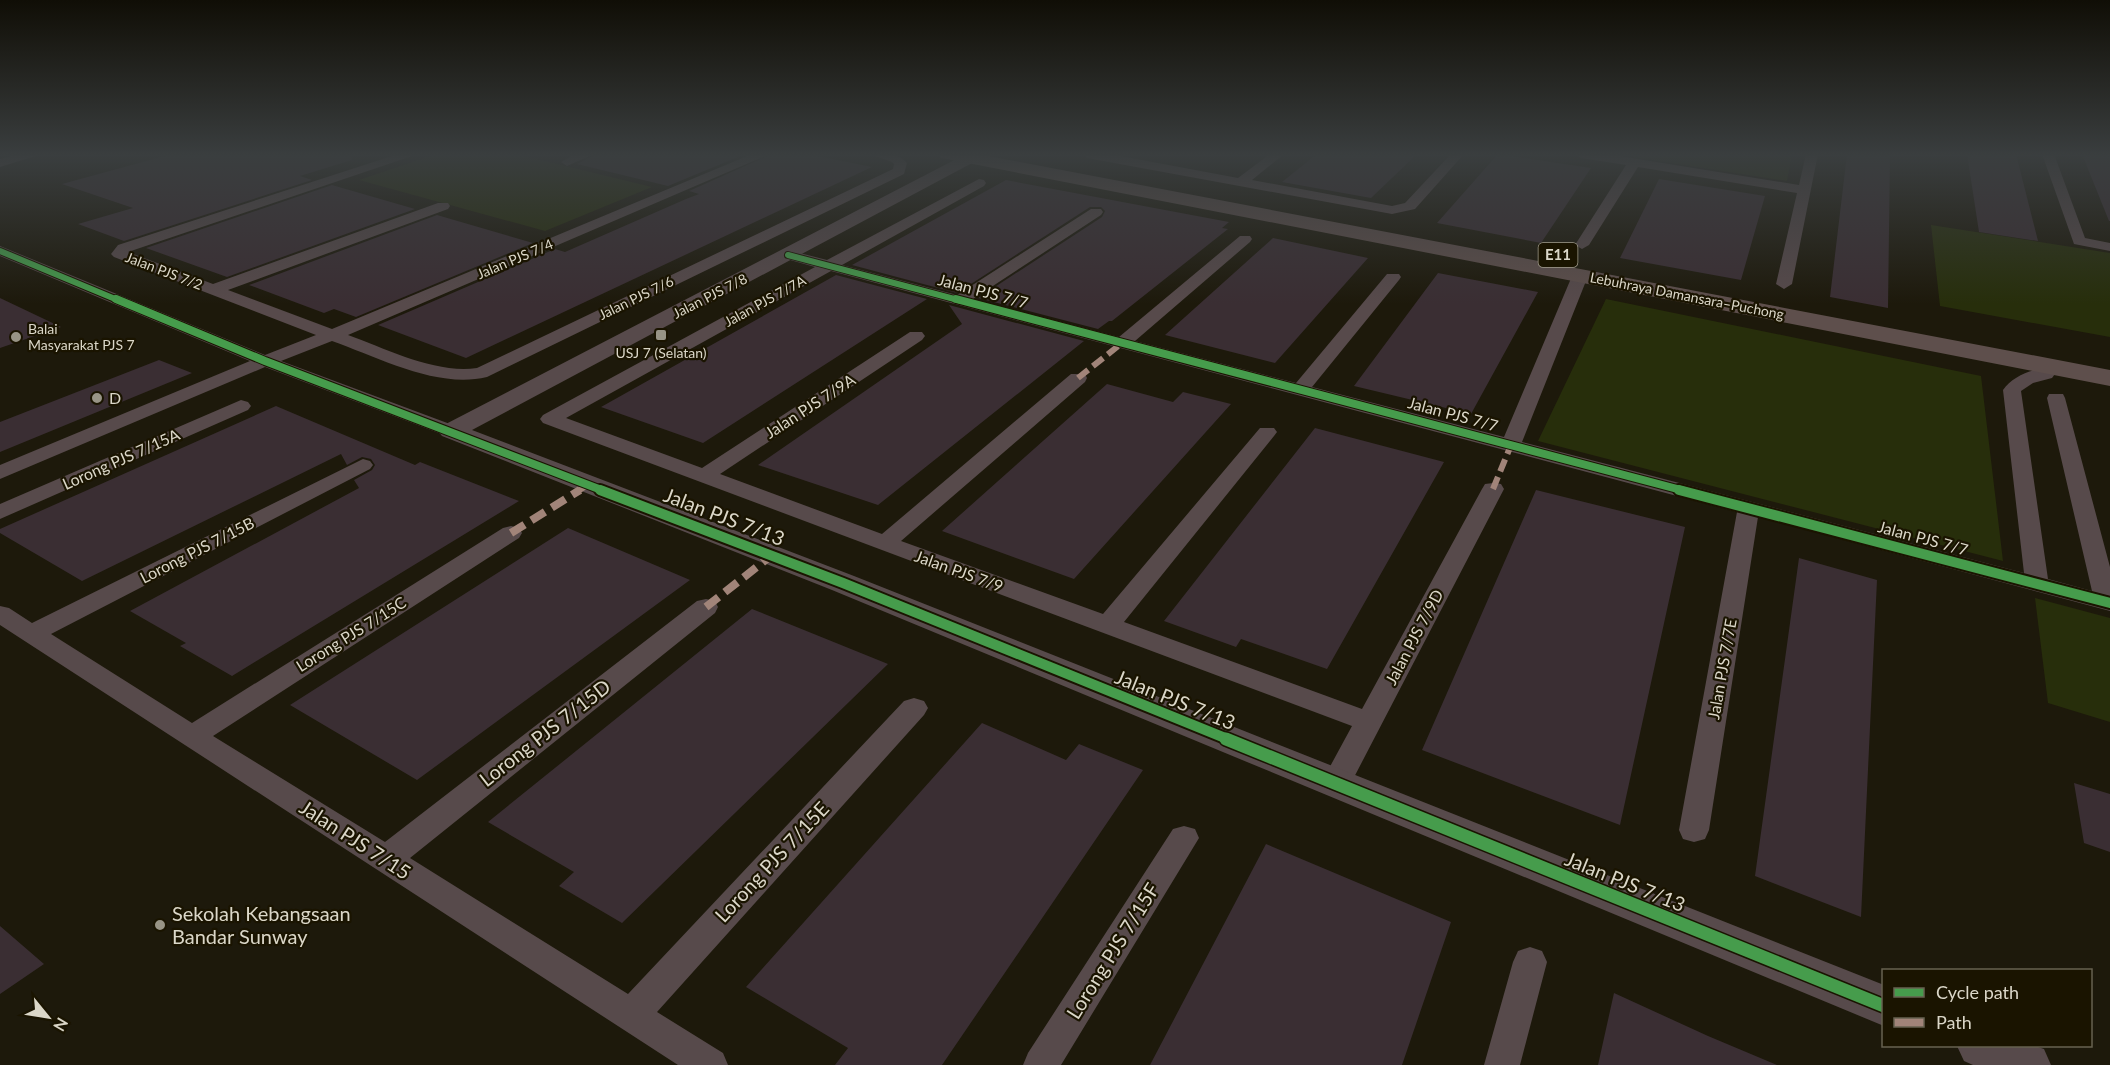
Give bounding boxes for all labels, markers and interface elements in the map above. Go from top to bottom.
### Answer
street label: Jalan PJS 7/4 [474,235,555,282]
road number: E11 [1538,243,1578,267]
street label: Jalan PJS 7/2 [123,248,205,293]
street label: Lebuhraya Damansara–Puchong [1589,268,1786,323]
street label: Jalan PJS 7/7 [936,269,1030,312]
street label: Jalan PJS 7/8 [670,270,750,322]
street label: Jalan PJS 7/7A [721,271,809,330]
street label: Jalan PJS 7/6 [596,272,676,323]
place label: Balai Masyarakat PJS 7 [28,320,135,353]
marker: USJ 7 (Selatan) [654,328,668,342]
marker: Balai Masyarakat PJS 7 [9,330,23,344]
place label: USJ 7 (Selatan) [615,344,707,361]
street label: Jalan PJS 7/9A [761,369,858,442]
place label: D [109,388,121,407]
marker: D [90,391,104,405]
street label: Jalan PJS 7/7 [1406,392,1500,435]
street label: Lorong PJS 7/15A [59,424,183,493]
street label: Jalan PJS 7/13 [661,482,788,550]
street label: Lorong PJS 7/15B [136,513,257,587]
street label: Jalan PJS 7/7 [1876,516,1970,559]
street label: Jalan PJS 7/9 [912,546,1006,595]
street label: Jalan PJS 7/9D [1381,586,1447,688]
street label: Lorong PJS 7/15C [292,592,410,675]
street label: Jalan PJS 7/7E [1703,617,1740,721]
street label: Jalan PJS 7/13 [1112,664,1239,734]
street label: Lorong PJS 7/15D [474,674,615,791]
street label: Jalan PJS 7/15 [296,794,416,884]
street label: Lorong PJS 7/15E [709,796,833,927]
street label: Jalan PJS 7/13 [1562,846,1689,916]
street label: Lorong PJS 7/15F [1061,878,1164,1023]
place label: Sekolah Kebangsaan Bandar Sunway [172,901,351,948]
marker: Sekolah Kebangsaan Bandar Sunway [153,918,167,932]
legend [1882,969,2092,1047]
text: Cycle path [1936,981,2019,1003]
north arrow [18,987,78,1047]
text: Path [1936,1011,1972,1033]
text: N [50,1015,73,1035]

